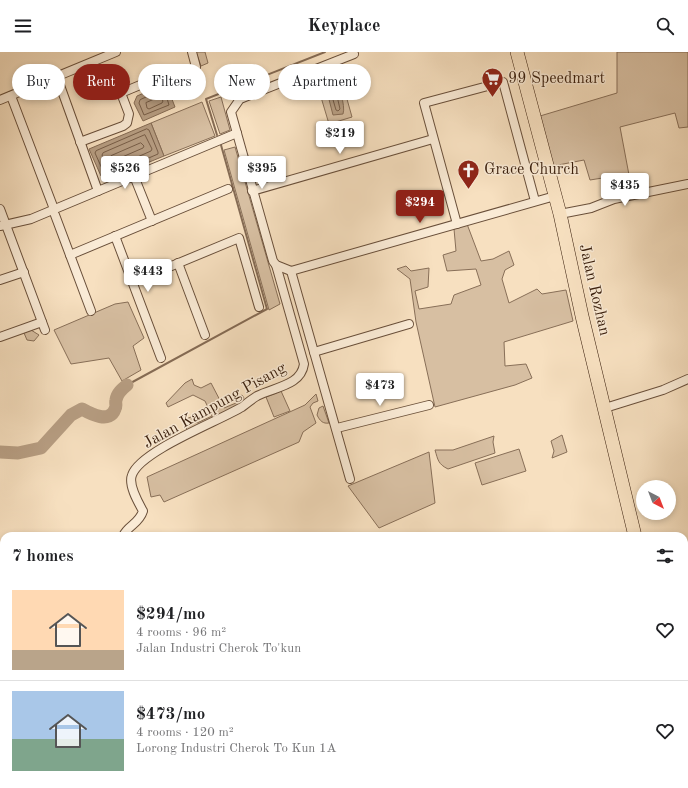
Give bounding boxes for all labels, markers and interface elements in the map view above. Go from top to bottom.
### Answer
icon: menu [12,15,34,37]
icon: search [654,15,676,37]
text: Keyplace [307,17,381,35]
chip: Buy [12,64,65,100]
chip: Rent [73,64,130,100]
chip: Filters [138,64,206,100]
chip: New [214,64,270,100]
chip: Apartment [278,64,371,100]
supermarket icon: 99 Speedmart [479,66,505,99]
place label: 99 Speedmart [508,71,605,87]
pin: $219 [316,121,364,155]
text: $219 [325,127,355,140]
pin: $526 [101,156,149,190]
pin: $395 [238,156,286,190]
church icon: Grace Church [456,157,482,190]
text: $526 [110,162,140,175]
text: $395 [247,162,277,175]
place label: Grace Church [484,162,579,178]
pin: $435 [601,173,649,207]
text: $435 [610,179,640,192]
pin: $294 [396,190,444,224]
text: $294 [405,196,435,209]
street label: Jalan Rozhan [576,243,612,338]
pin: $443 [124,259,172,293]
text: $443 [133,265,163,278]
street label: Jalan Kampung Pisang [141,360,289,452]
pin: $473 [356,373,404,407]
text: $473 [365,379,395,392]
north arrow [636,480,676,520]
map controls [636,480,676,520]
icon: filters [654,545,676,567]
text: 7 homes [12,548,74,565]
icon: home [44,606,92,654]
text: $294/mo [136,606,205,623]
icon: heart [654,619,676,641]
text: 4 rooms · 96 m² [136,626,226,639]
text: Jalan Industri Cherok To'kun [136,642,301,655]
text: $473/mo [136,706,205,723]
icon: home [44,707,92,755]
icon: heart [654,720,676,742]
text: 4 rooms · 120 m² [136,726,234,739]
text: Lorong Industri Cherok To Kun 1A [136,742,337,755]

